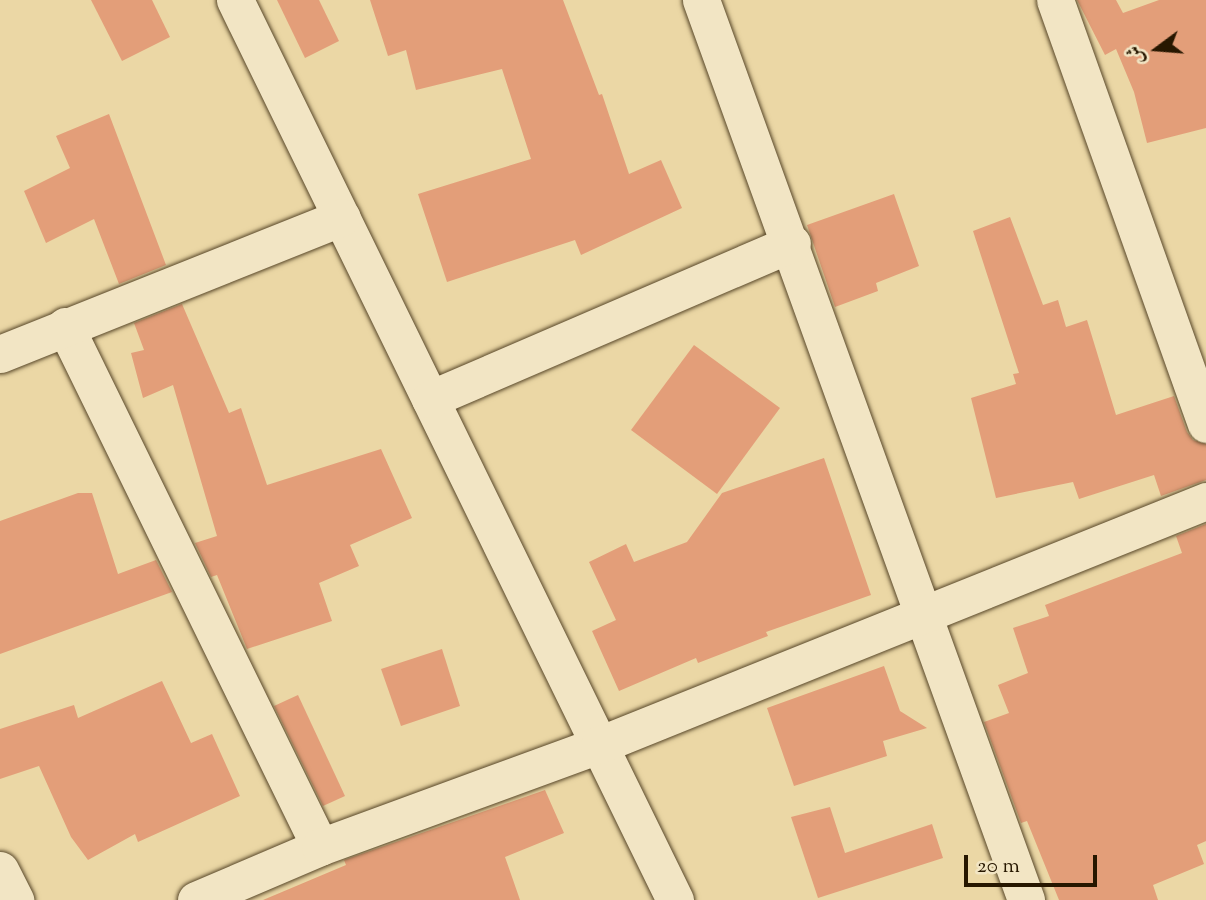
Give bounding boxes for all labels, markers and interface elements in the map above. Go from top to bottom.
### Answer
north arrow [1122,14,1192,84]
text: ش [1121,42,1152,68]
scale bar [968,841,1101,885]
text: 20 m [977,852,1020,882]

